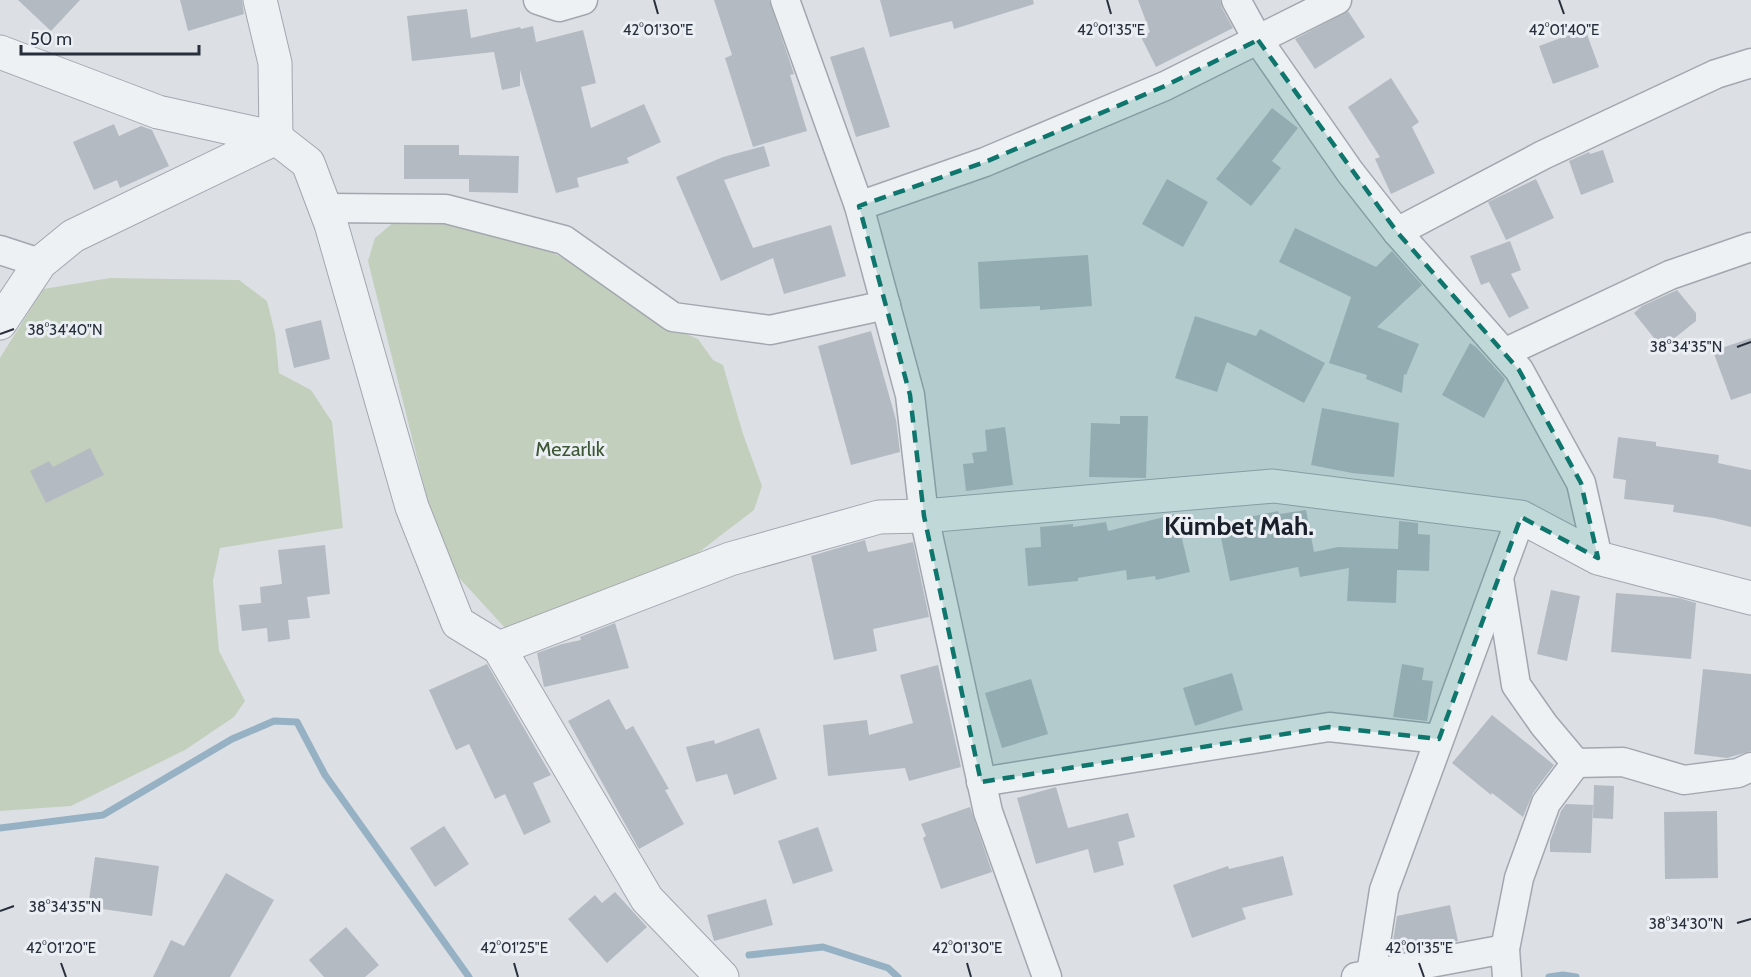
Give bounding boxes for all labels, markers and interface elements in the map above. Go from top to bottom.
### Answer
scale bar [21,18,200,56]
text: 42°01'30"E [623,21,693,39]
text: 42°01'35"E [1077,21,1145,39]
text: 42°01'40"E [1529,21,1599,39]
text: 50 m [30,28,72,50]
text: 38°34'40"N [28,321,103,339]
text: 38°34'35"N [1650,338,1722,356]
park label: Mezarlık [535,437,605,461]
district label: Kümbet Mah. [1164,510,1314,542]
text: 38°34'35"N [29,898,101,916]
text: 38°34'30"N [1649,915,1723,933]
text: 42°01'20"E [26,939,96,957]
text: 42°01'25"E [480,939,548,957]
text: 42°01'30"E [932,939,1002,957]
text: 42°01'35"E [1385,939,1453,957]

